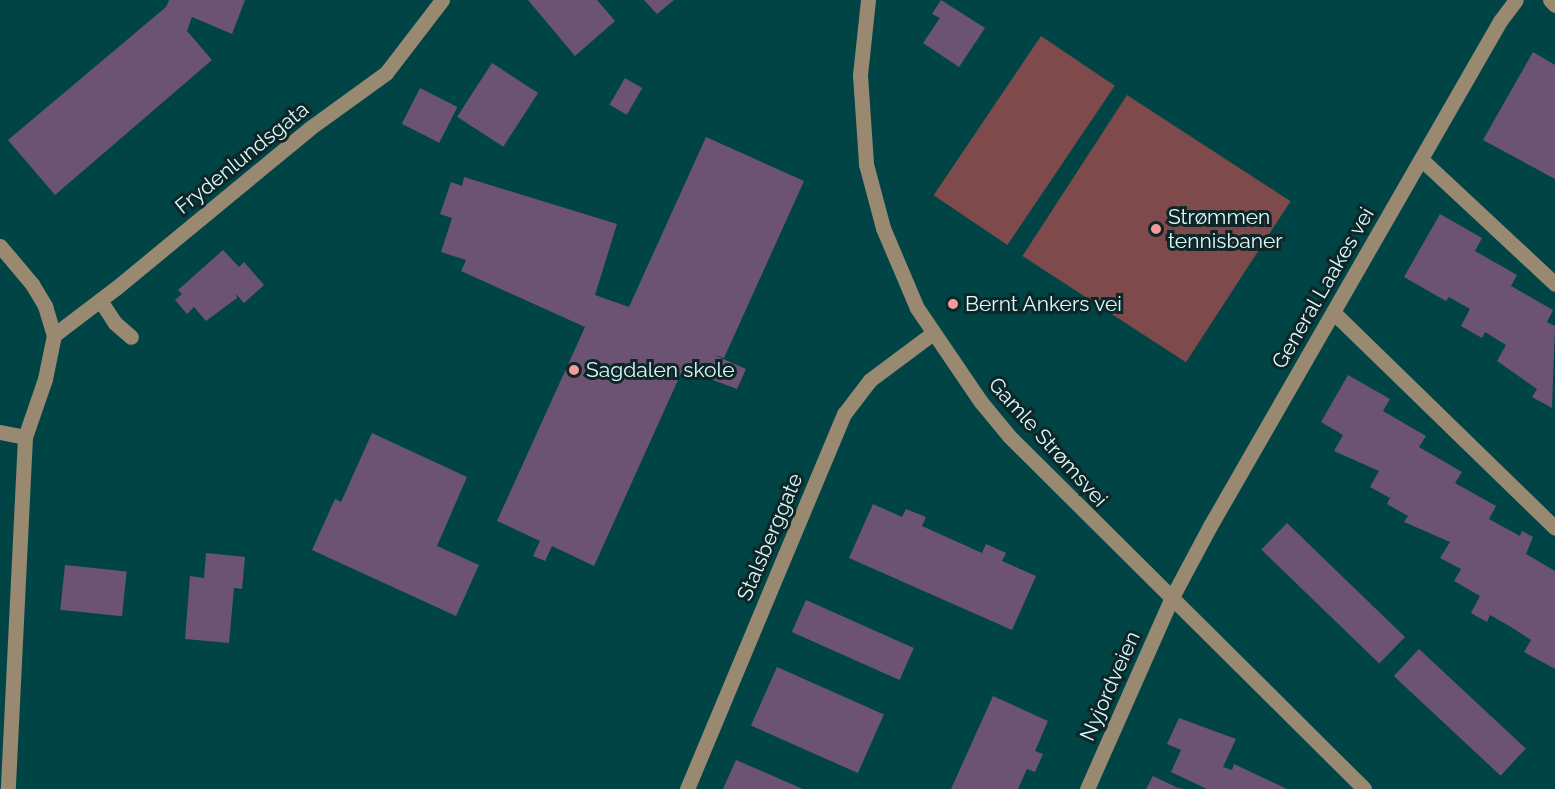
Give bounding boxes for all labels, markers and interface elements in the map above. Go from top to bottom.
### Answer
street label: Frydenlundsgata [170,97,314,219]
street label: General Laakes vei [1266,202,1380,374]
place label: Strømmen tennisbaner [1168,204,1283,254]
marker: Strømmen tennisbaner [1149,222,1163,236]
place label: Bernt Ankers vei [965,291,1123,317]
marker: Bernt Ankers vei [946,297,960,311]
place label: Sagdalen skole [586,357,735,383]
marker: Sagdalen skole [567,363,581,377]
street label: Gamle Strømsvei [983,372,1113,512]
street label: Stalsberggate [732,470,808,604]
street label: Nyjordveien [1075,627,1145,745]

